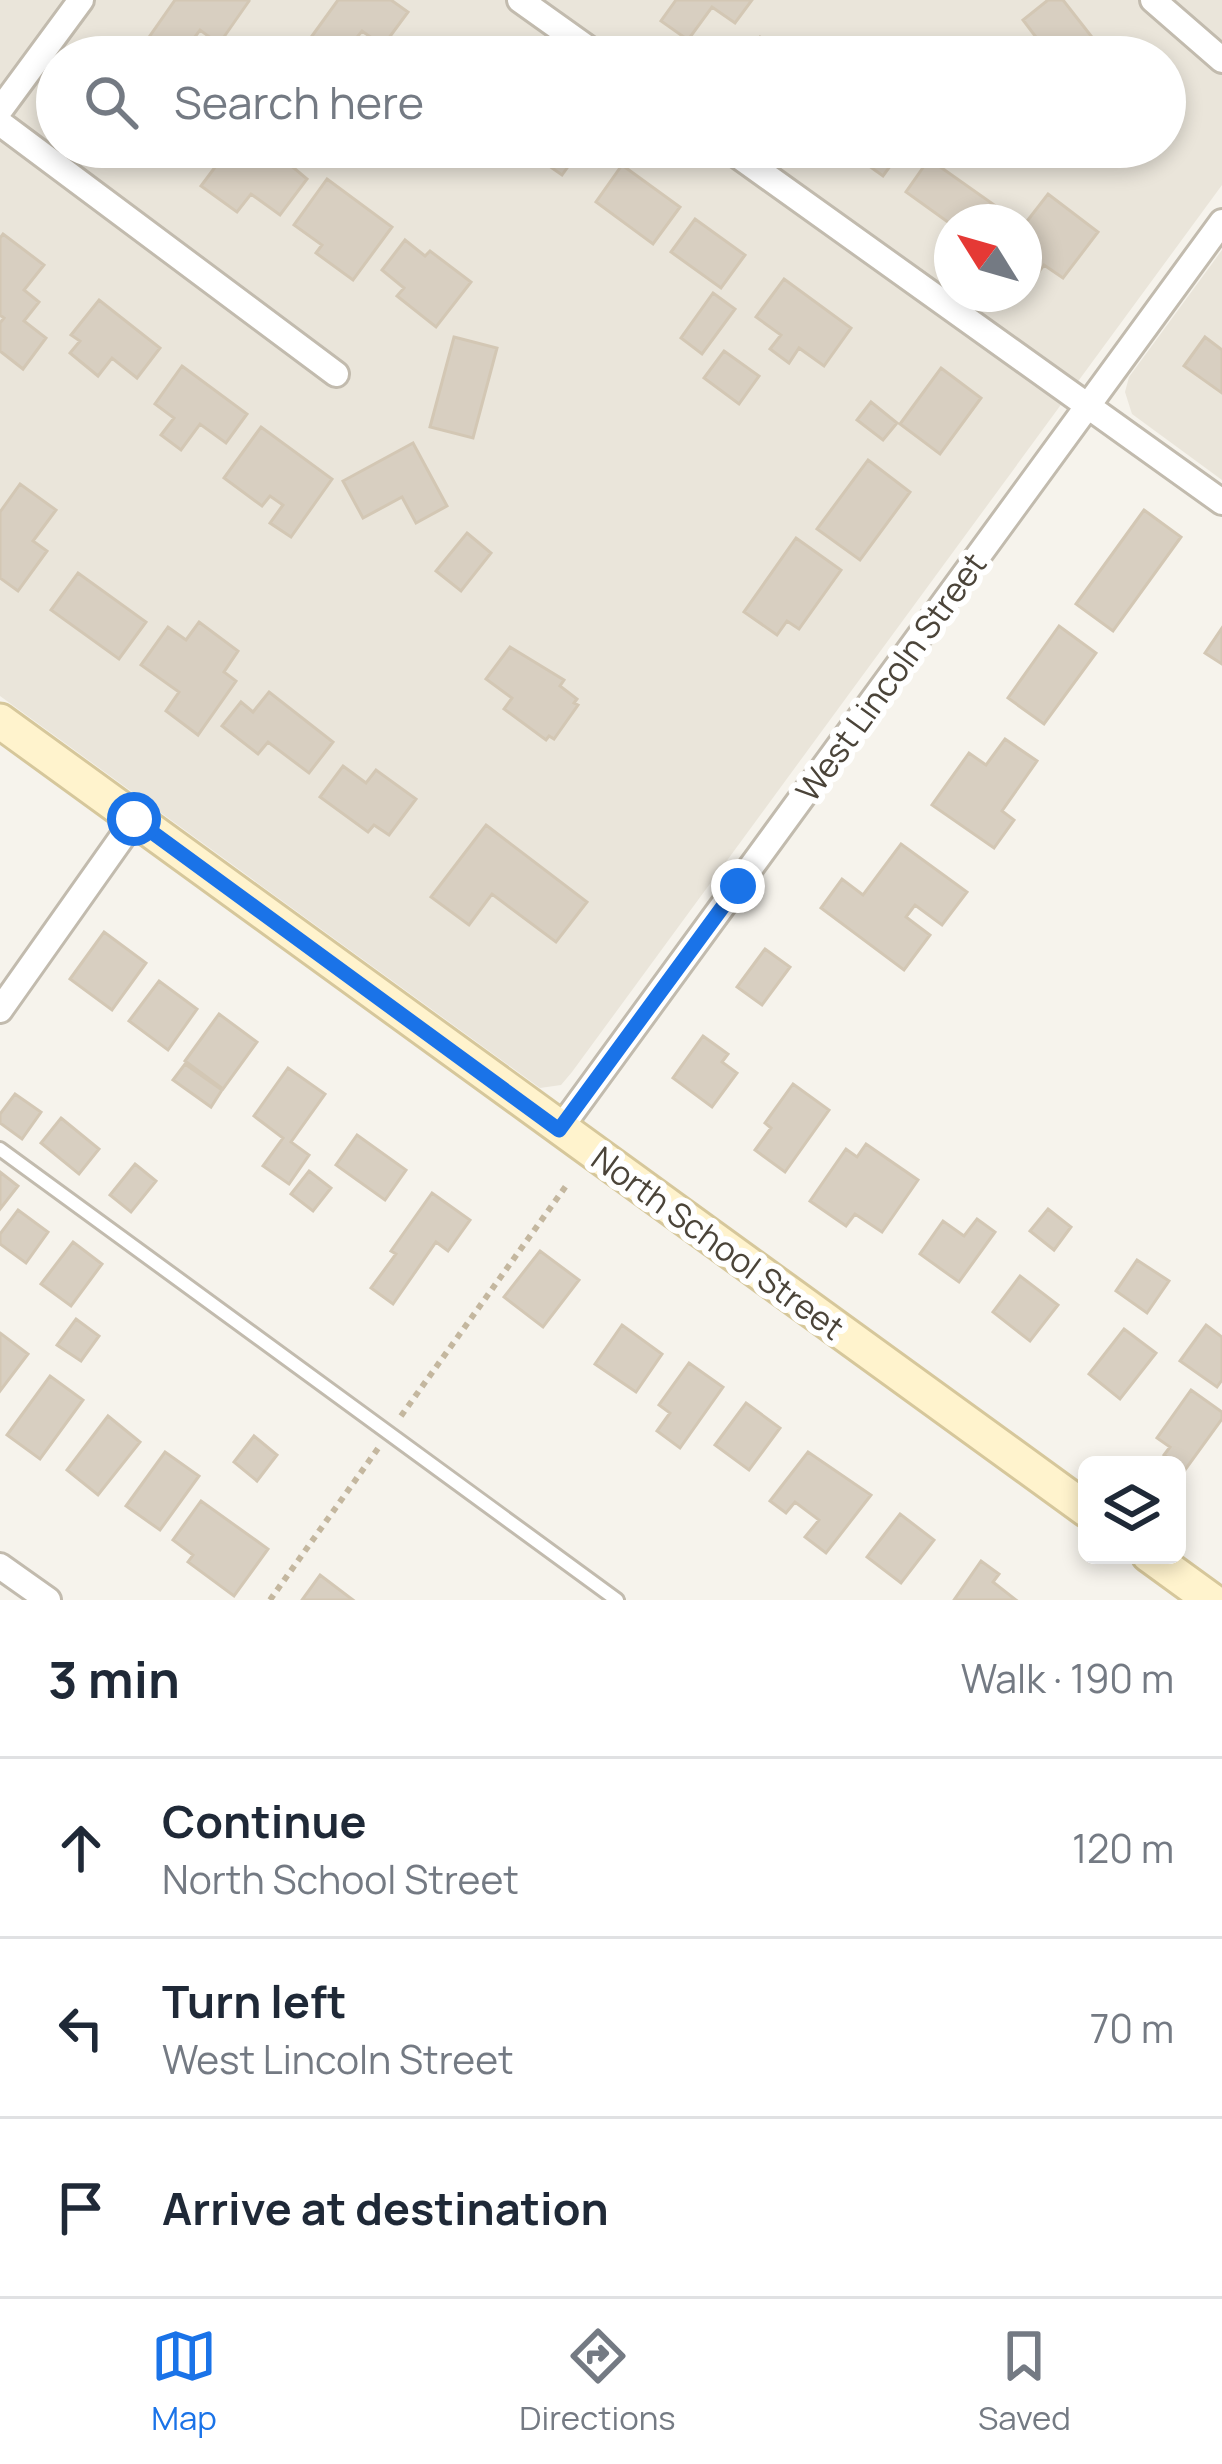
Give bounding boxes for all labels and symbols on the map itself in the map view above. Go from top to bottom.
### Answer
north arrow [934,204,1042,312]
street label: West Lincoln Street [785,543,996,810]
route start [107,792,161,846]
route end [711,859,765,913]
street label: North School Street [583,1136,854,1350]

